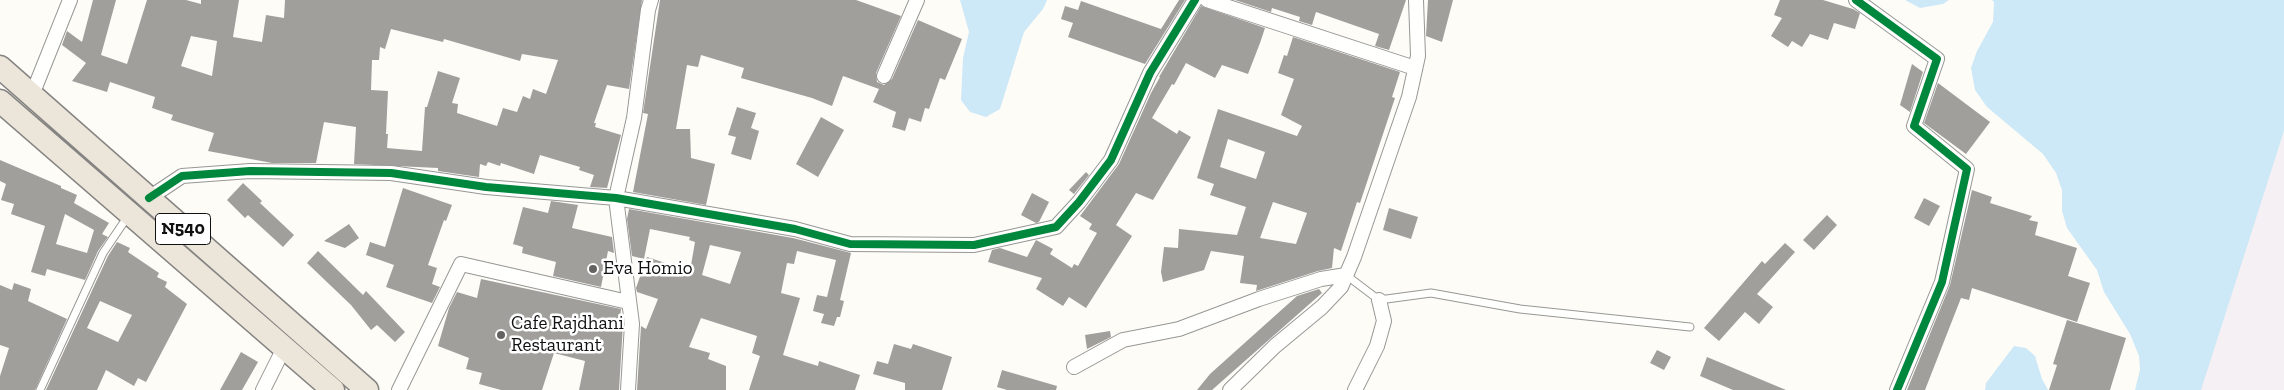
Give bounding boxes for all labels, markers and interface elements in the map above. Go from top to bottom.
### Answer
road number: N540 [156,213,210,244]
place label: Eva Homio [603,258,692,280]
marker: Eva Homio [587,263,599,275]
place label: Cafe Rajdhani Restaurant [511,313,624,357]
marker: Cafe Rajdhani Restaurant [495,329,507,341]

